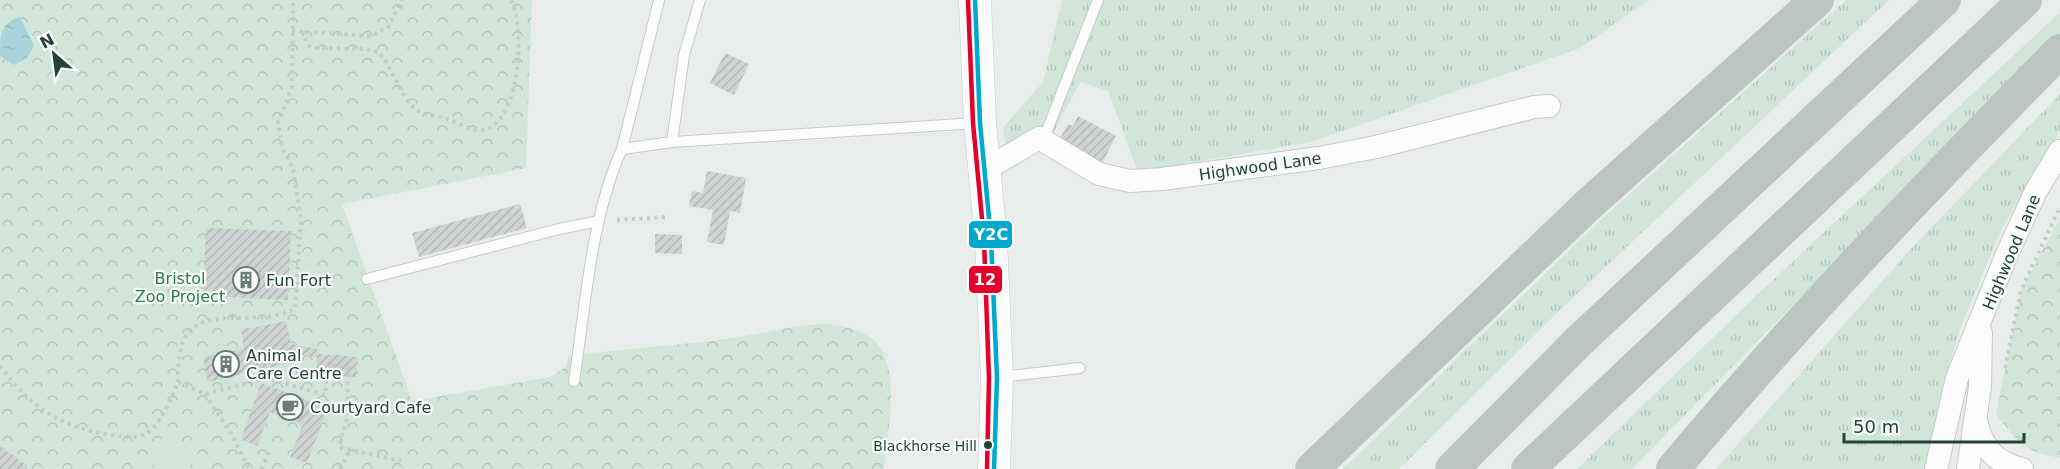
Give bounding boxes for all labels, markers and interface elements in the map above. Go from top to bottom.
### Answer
north arrow [24,24,84,84]
text: N [37,30,58,53]
street label: Highwood Lane [1198,149,1322,184]
street label: Highwood Lane [1979,192,2044,313]
line badge: Y2C [968,220,1013,249]
text: Y2C [973,225,1008,244]
building icon: Fun Fort [231,265,261,295]
line badge: 12 [968,265,1003,294]
park label: Bristol Zoo Project [135,269,225,306]
text: 12 [974,270,996,289]
place label: Fun Fort [266,271,331,290]
place label: Animal Care Centre [246,346,342,383]
building icon: Animal Care Centre [211,349,241,379]
cafe icon: Courtyard Cafe [275,392,305,422]
place label: Courtyard Cafe [310,398,431,417]
scale bar [1844,406,2024,444]
text: 50 m [1853,416,1899,437]
place label: Blackhorse Hill [873,438,977,454]
marker: Blackhorse Hill [982,439,994,451]

